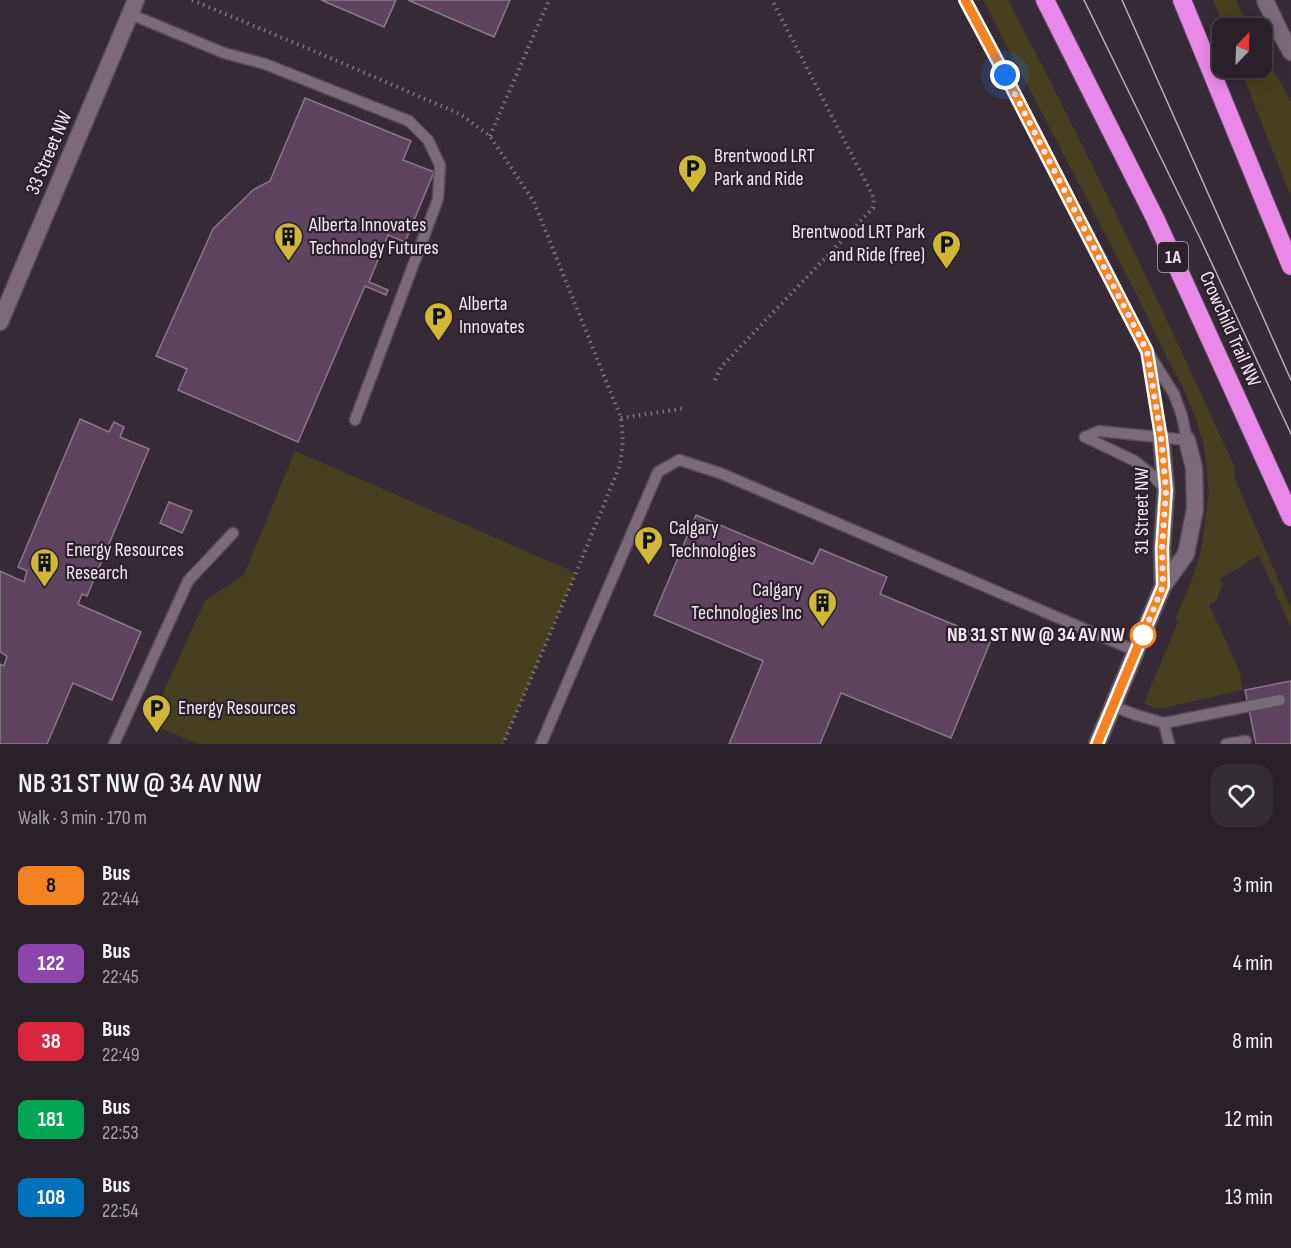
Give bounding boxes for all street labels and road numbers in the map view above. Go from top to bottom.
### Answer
street label: 33 Street NW [21,108,77,198]
road number: 1A [1158,242,1188,272]
street label: Crowchild Trail NW [1194,268,1266,390]
street label: 31 Street NW [1130,467,1154,555]

